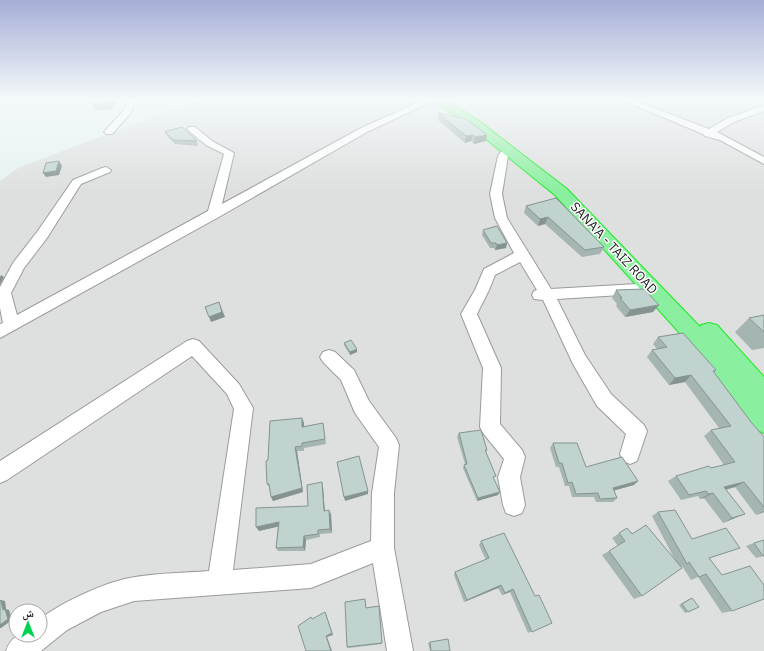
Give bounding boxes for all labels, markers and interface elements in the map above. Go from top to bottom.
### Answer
street label: SANA'A - TAIZ ROAD [567,198,661,298]
north arrow [8,603,48,643]
text: ش [22,606,34,621]

